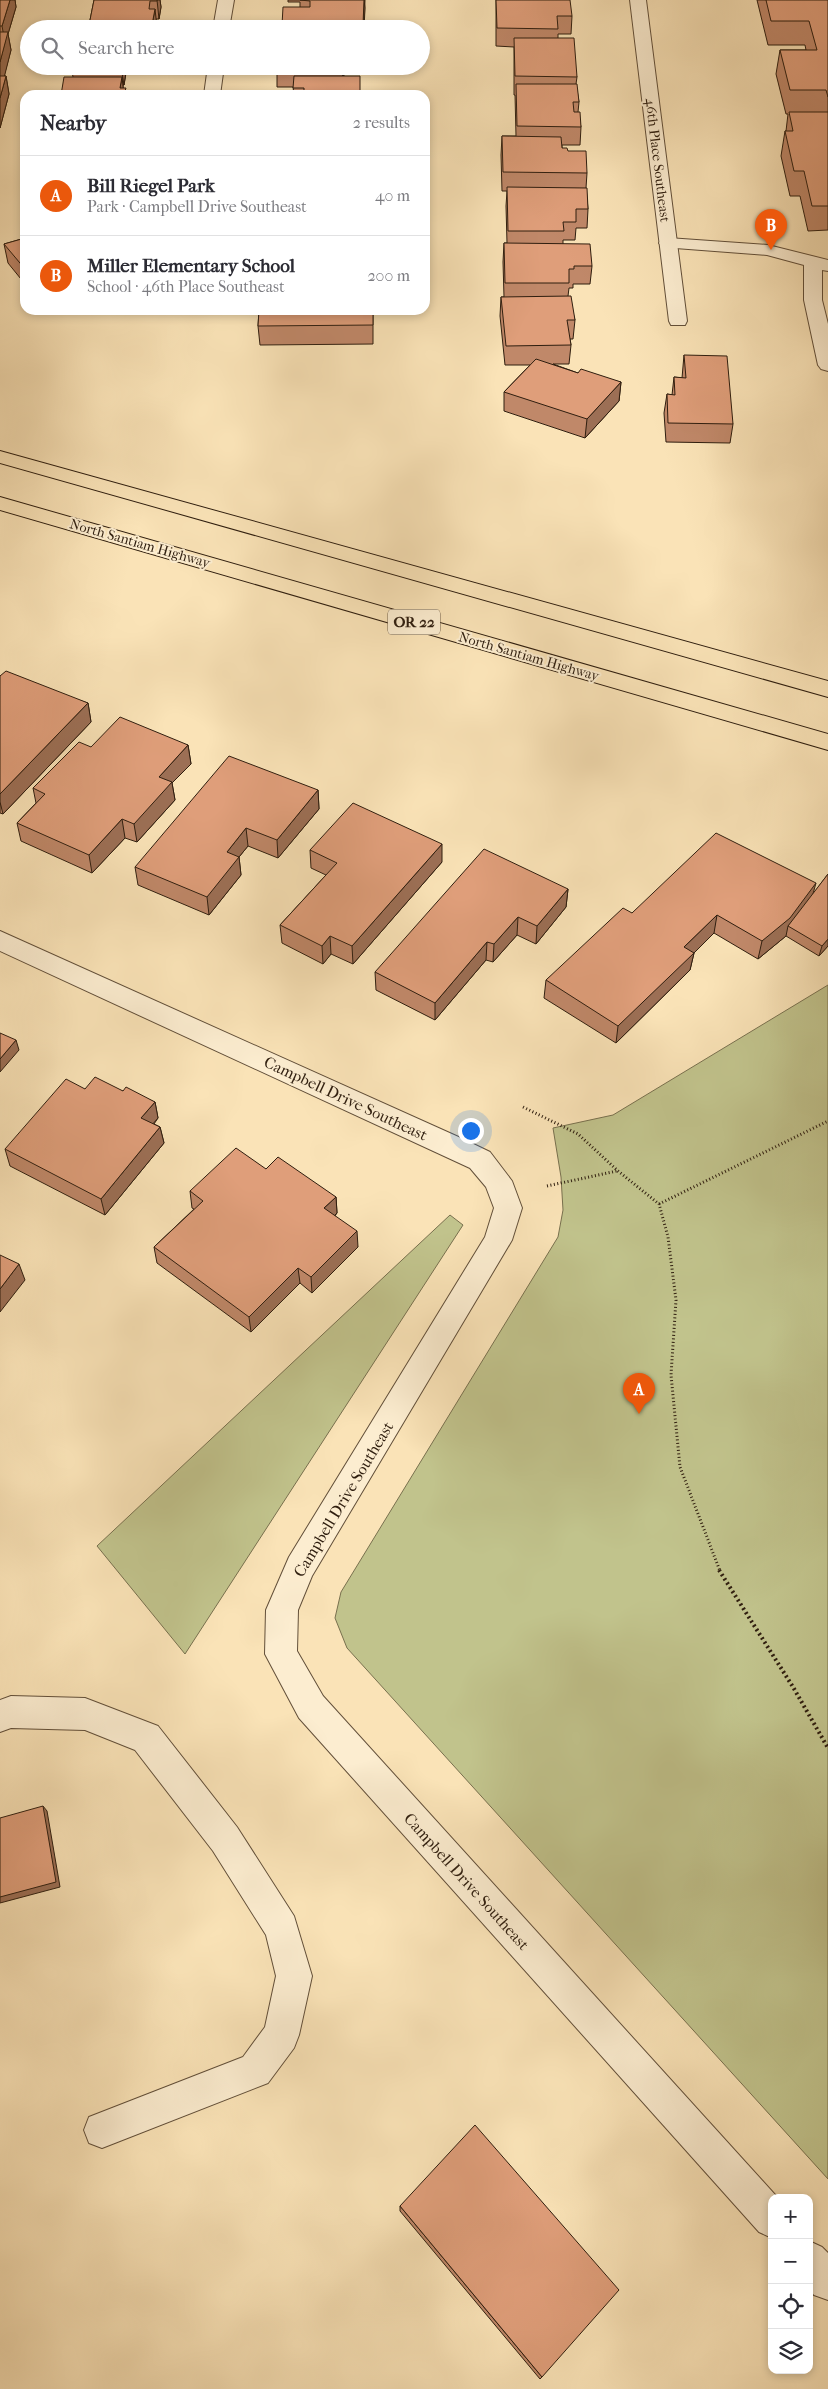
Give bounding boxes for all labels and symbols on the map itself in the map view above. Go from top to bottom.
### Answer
street label: 46th Place Southeast [641,97,674,223]
pin: B [755,209,787,250]
street label: North Santiam Highway [68,515,213,572]
road number: OR 22 [388,610,440,634]
street label: North Santiam Highway [457,628,602,685]
street label: Campbell Drive Southeast [261,1052,431,1145]
your location [458,1118,484,1144]
pin: A [623,1373,655,1414]
street label: Campbell Drive Southeast [289,1418,398,1580]
street label: Campbell Drive Southeast [400,1809,533,1954]

